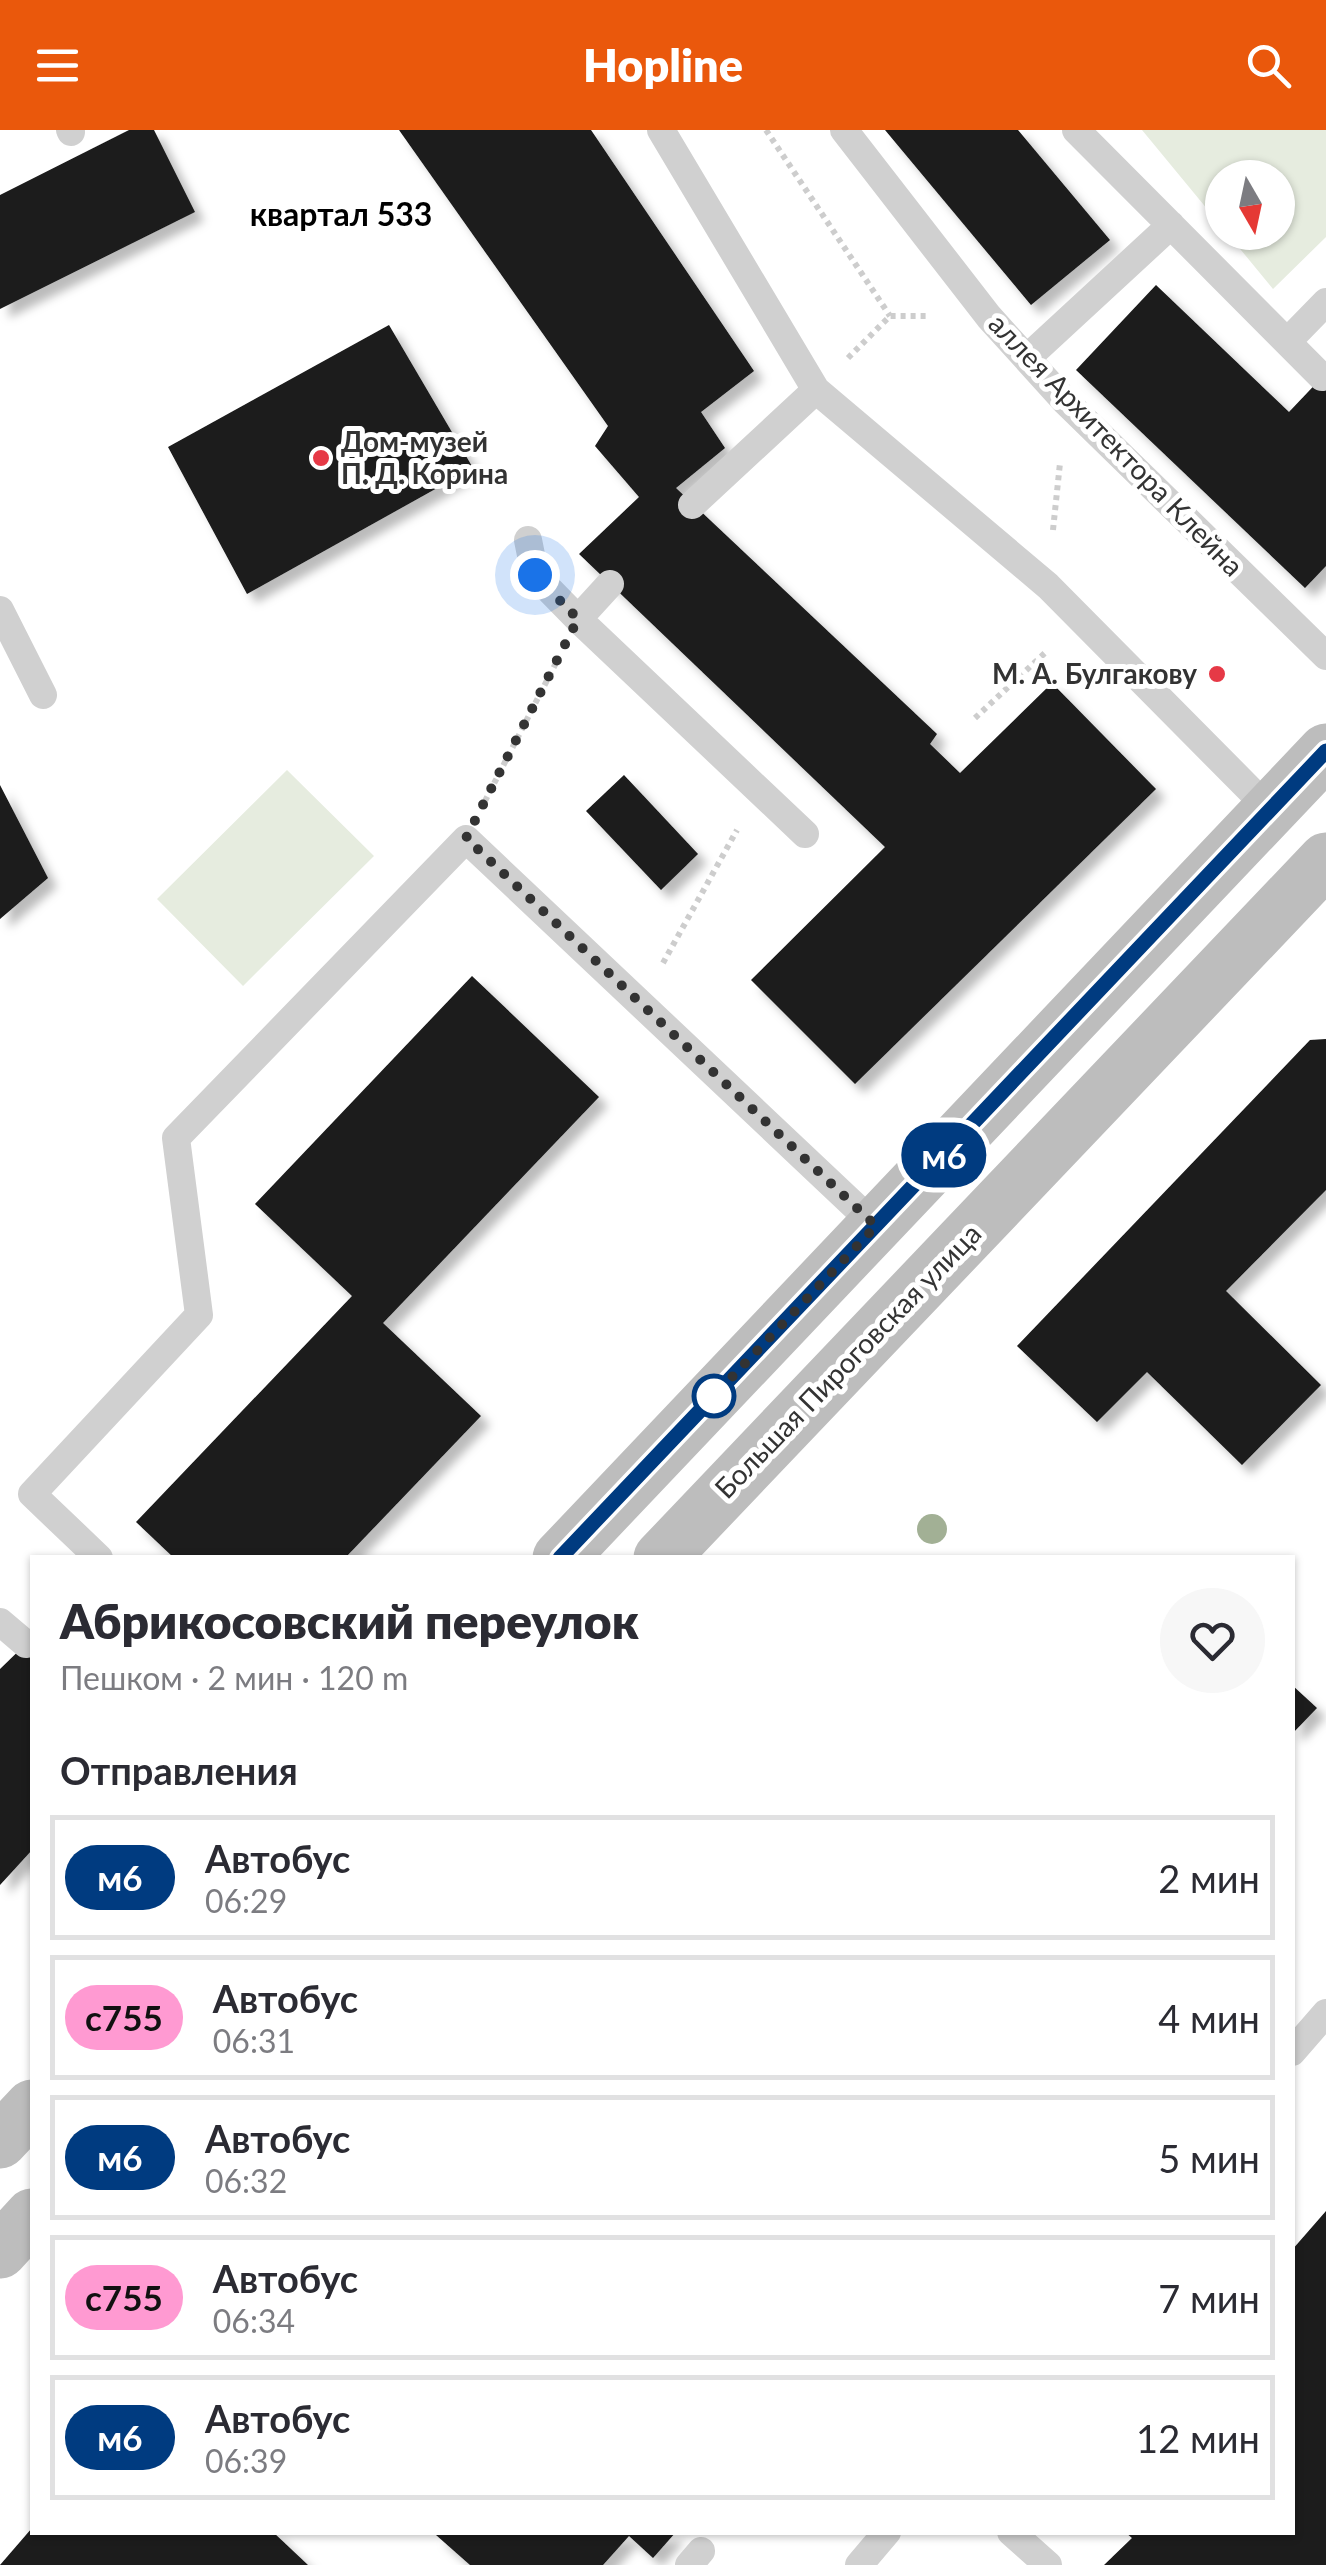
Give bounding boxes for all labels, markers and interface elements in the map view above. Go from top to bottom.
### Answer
icon: menu [30,38,85,93]
text: Hopline [583,38,743,92]
icon: search [1241,38,1296,93]
north arrow [1205,160,1295,250]
map controls [1205,160,1295,250]
district label: квартал 533 [250,194,432,233]
street label: аллея Архитектора Клейна [982,306,1251,582]
place label: Дом-музей П. Д. Корина [341,424,508,490]
marker: Дом-музей П. Д. Корина [310,447,332,469]
your location [510,550,560,600]
place label: М. А. Булгакову [992,656,1197,690]
marker: М. А. Булгакову [1206,663,1228,685]
line badge: м6 [899,1122,989,1188]
text: м6 [921,1134,967,1176]
street label: Большая Пироговская улица [707,1216,987,1505]
unlabelled marker [693,1375,735,1417]
button: heart [1160,1588,1265,1693]
text: Абрикосовский переулок [60,1592,639,1649]
text: Пешком · 2 мин · 120 m [60,1658,408,1697]
text: Отправления [60,1747,298,1793]
text: Автобус [205,1835,350,1881]
text: 2 мин [1158,1855,1260,1901]
text: м6 [97,1856,143,1898]
text: 06:29 [205,1881,287,1920]
text: Автобус [213,1975,358,2021]
text: 4 мин [1158,1995,1260,2041]
text: с755 [85,1996,163,2038]
text: 06:31 [213,2021,295,2060]
text: Автобус [205,2115,350,2161]
text: 5 мин [1158,2135,1260,2181]
text: м6 [97,2136,143,2178]
text: 06:32 [205,2161,287,2200]
text: Автобус [213,2255,358,2301]
text: 7 мин [1158,2275,1260,2321]
text: с755 [85,2276,163,2318]
text: 06:34 [213,2301,295,2340]
text: Автобус [205,2395,350,2441]
text: 12 мин [1136,2415,1260,2461]
text: м6 [97,2416,143,2458]
text: 06:39 [205,2441,287,2480]

